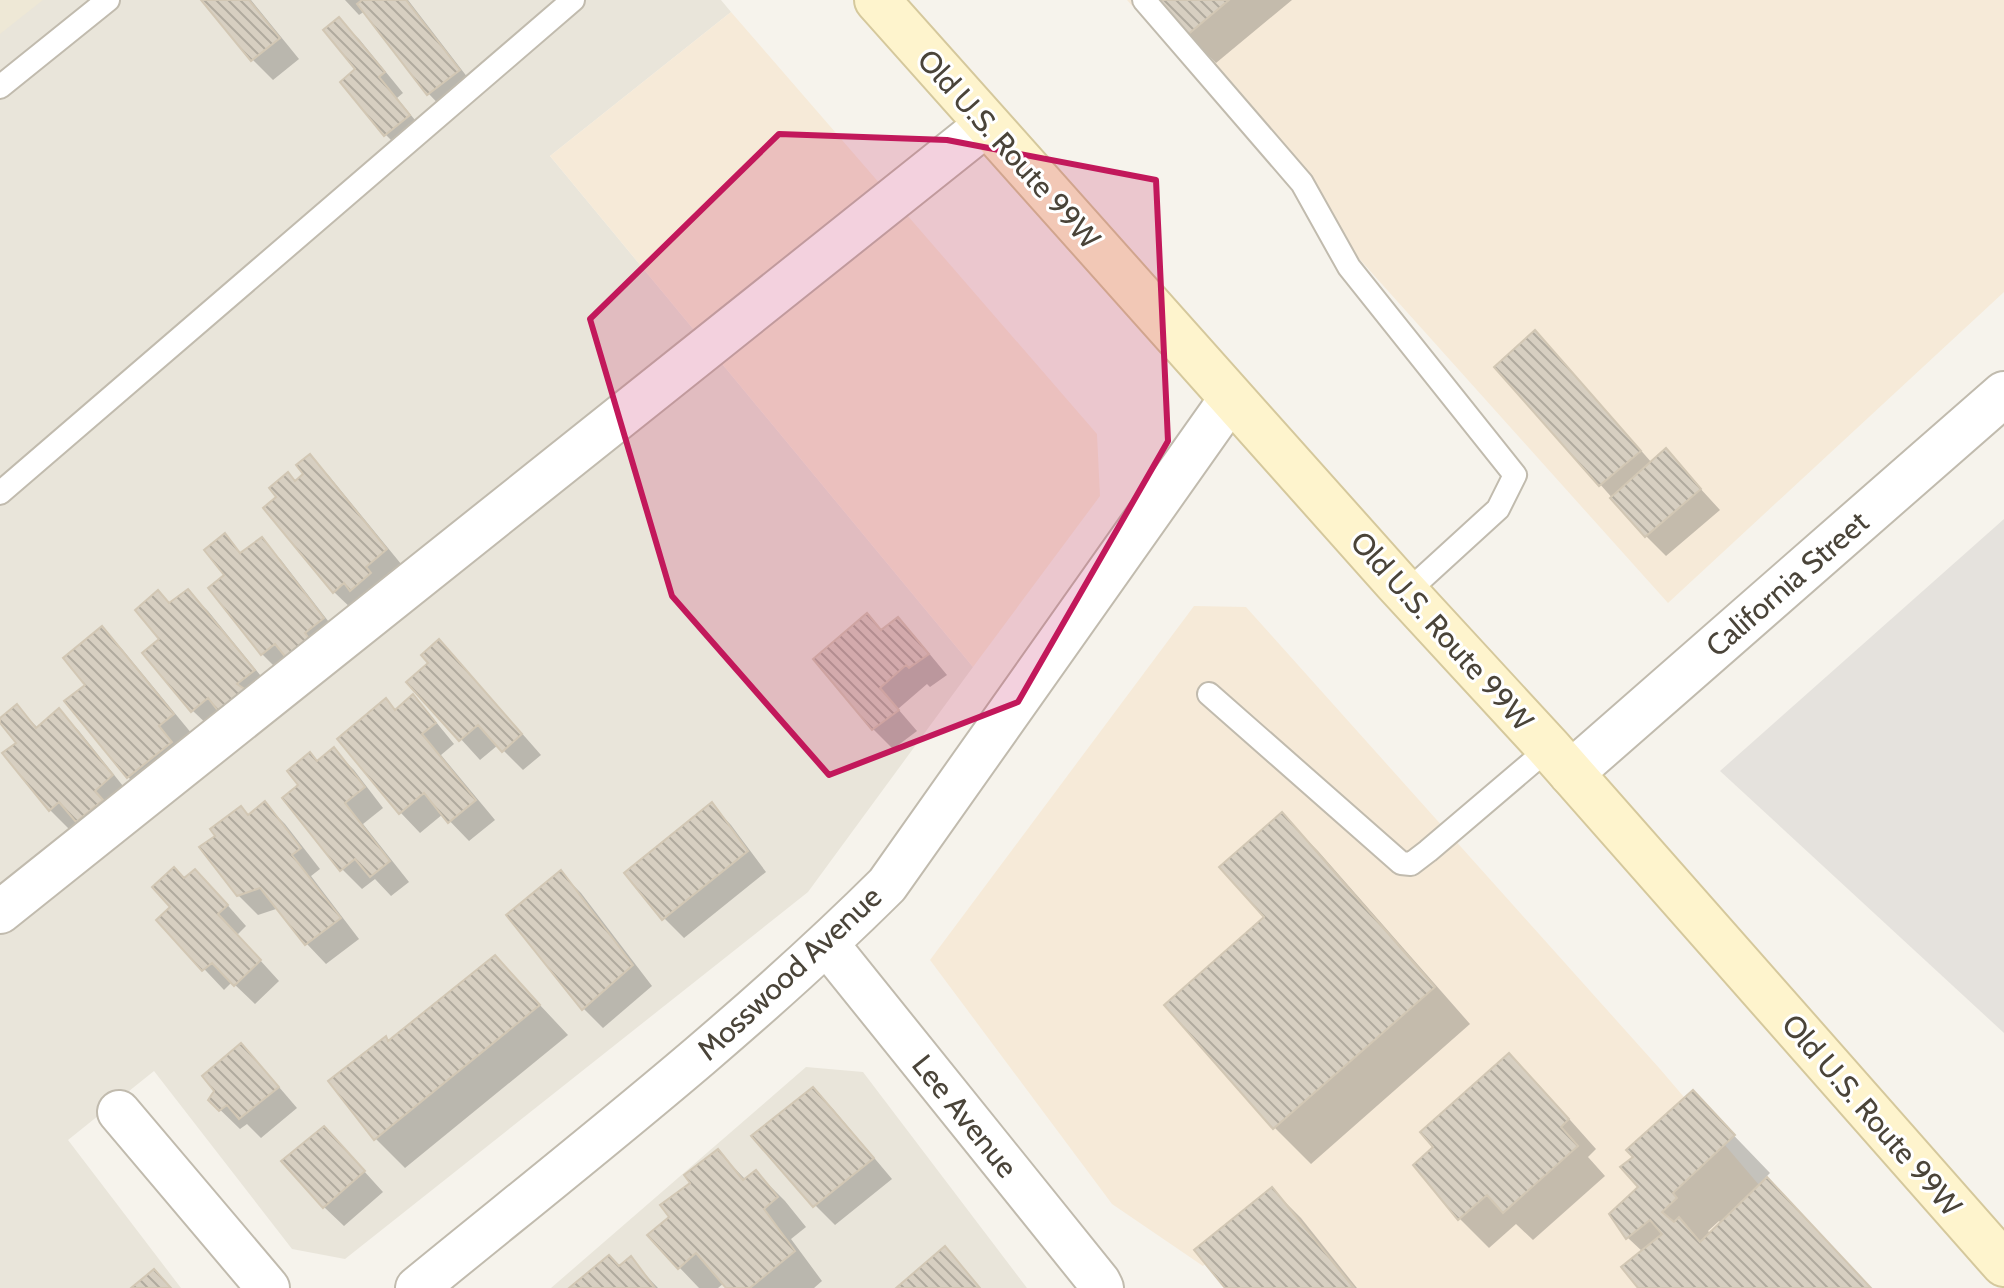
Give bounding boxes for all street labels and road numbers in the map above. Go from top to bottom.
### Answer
street label: Old U.S. Route 99W [910,42,1109,257]
street label: California Street [1698,503,1876,665]
street label: Old U.S. Route 99W [1343,524,1542,739]
street label: Mosswood Avenue [689,878,889,1068]
street label: Old U.S. Route 99W [1774,1006,1970,1224]
street label: Lee Avenue [904,1047,1026,1185]

